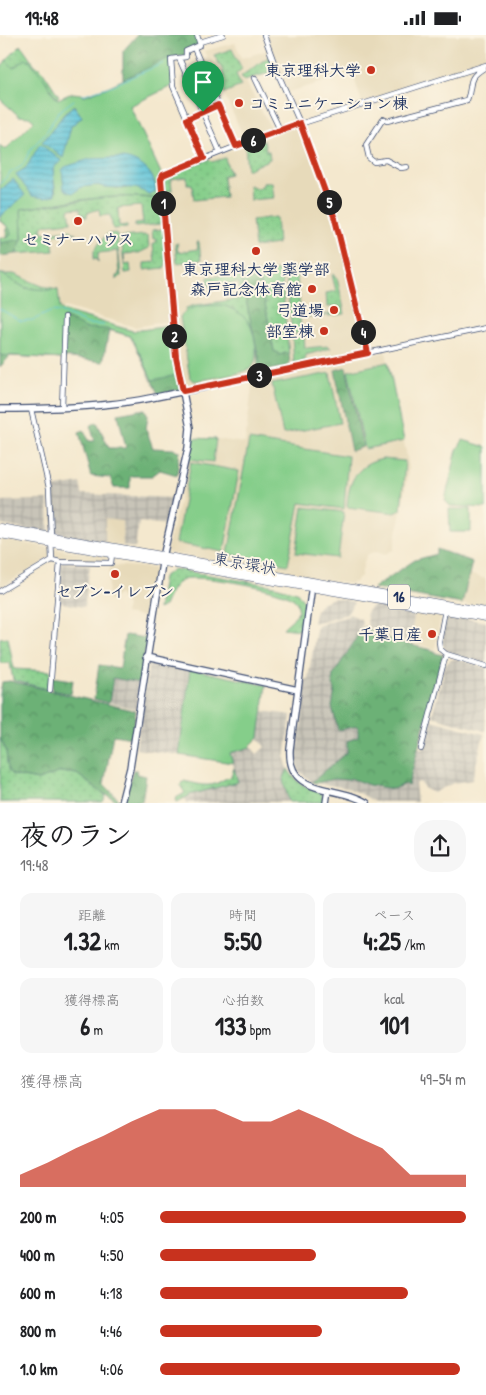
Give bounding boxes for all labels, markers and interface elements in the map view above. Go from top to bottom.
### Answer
text: 19:48 [25,5,59,31]
place label: 東京理科大学 [265,59,361,81]
pin [182,61,224,112]
marker: 東京理科大学 [365,64,377,76]
icon: arrive [189,68,217,96]
place label: コミュニケーション棟 [249,92,409,114]
marker: コミュニケーション棟 [233,97,245,109]
pin: 6 [240,127,266,153]
text: 6 [251,131,256,150]
pin: 5 [316,189,342,215]
pin: 1 [150,191,176,215]
text: 5 [327,193,332,212]
text: 1 [161,194,166,213]
marker: セミナーハウス [72,215,84,227]
place label: セミナーハウス [22,228,134,250]
marker: 東京理科大学 薬学部 [250,245,262,257]
place label: 東京理科大学 薬学部 [182,258,330,280]
place label: 森戸記念体育館 [190,278,302,300]
marker: 森戸記念体育館 [306,283,318,295]
place label: 弓道場 [276,299,324,321]
marker: 弓道場 [328,304,340,316]
pin: 4 [350,319,376,345]
place label: 部室棟 [266,320,315,342]
pin: 2 [162,323,186,349]
text: 4 [361,323,366,342]
marker: 部室棟 [318,325,330,337]
text: 2 [171,327,178,346]
pin: 3 [246,363,272,387]
text: 3 [256,366,263,385]
street label: 東京環状 [212,547,278,579]
marker: セブン-イレブン [109,568,121,580]
place label: セブン-イレブン [56,580,174,602]
road number: 16 [388,585,410,609]
place label: 千葉日産 [358,623,422,645]
marker: 千葉日産 [426,628,438,640]
text: 夜のラン [20,816,132,854]
button: share [414,820,466,872]
text: 19:48 [20,854,48,876]
text: 距離 [78,905,106,924]
text: 時間 [229,905,257,924]
text: ペース [374,905,415,924]
text: 1.32 [64,924,101,958]
text: 5:50 [224,924,262,958]
text: 4:25 [363,924,401,958]
text: km [101,935,120,954]
text: /km [401,935,425,954]
text: kcal [384,989,405,1008]
text: 獲得標高 [64,990,120,1009]
text: 心拍数 [222,990,264,1009]
text: 101 [380,1008,409,1042]
text: 6 [80,1009,90,1043]
text: 133 [215,1009,246,1043]
text: m [90,1020,103,1039]
text: bpm [246,1020,271,1039]
text: 49–54 m [420,1068,466,1090]
text: 獲得標高 [20,1070,84,1092]
text: 200 m [20,1206,56,1228]
text: 4:05 [100,1206,124,1228]
text: 400 m [20,1244,55,1266]
text: 4:50 [100,1244,124,1266]
text: 600 m [20,1282,55,1304]
text: 4:18 [100,1282,122,1304]
text: 800 m [20,1320,56,1342]
text: 4:46 [100,1320,122,1342]
text: 1.0 km [20,1358,58,1380]
text: 4:06 [100,1358,123,1380]

